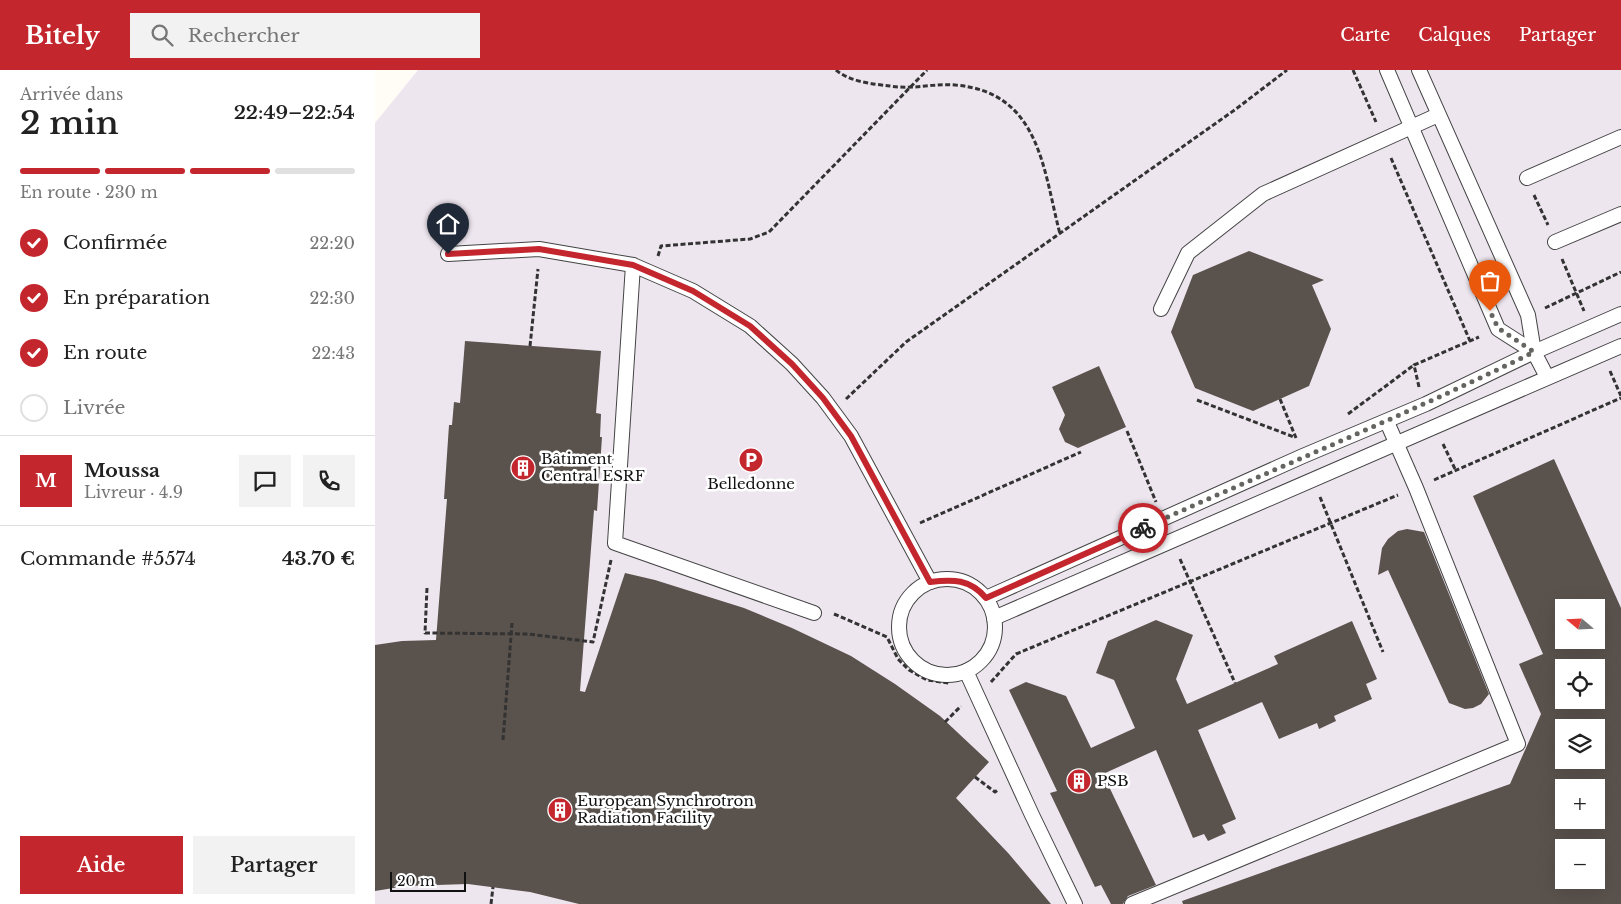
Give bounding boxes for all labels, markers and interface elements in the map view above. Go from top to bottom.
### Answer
search box [130,13,480,58]
text: Bitely [25,21,100,50]
icon: search [148,21,176,49]
text: Rechercher [188,24,300,47]
text: Carte [1340,24,1390,46]
text: Calques [1418,24,1491,46]
text: Partager [1519,24,1596,46]
text: Arrivée dans [20,84,123,104]
text: 22:49–22:54 [234,101,355,124]
text: 2 min [20,103,119,143]
text: En route · 230 m [20,182,158,202]
pin [427,203,469,254]
icon: home [434,210,462,238]
icon: check [20,229,48,257]
text: Confirmée [63,231,167,254]
text: 22:20 [309,233,355,253]
pin [1469,260,1511,311]
icon: bag [1476,267,1504,295]
icon: check [20,284,48,312]
text: En préparation [63,286,210,309]
text: 22:30 [309,288,355,308]
icon: check [20,339,48,367]
text: En route [63,341,147,364]
text: 22:43 [312,343,355,363]
text: Livrée [63,396,125,419]
parking icon: Belledonne [738,447,764,473]
place label: Bâtiment Central ESRF [541,449,645,485]
button: chat [239,455,291,507]
button: phone [303,455,355,507]
building icon: Bâtiment Central ESRF [510,455,536,481]
text: Moussa [84,459,160,482]
text: M [35,469,57,492]
place label: Belledonne [707,474,795,493]
text: Livreur · 4.9 [84,482,183,502]
courier [1118,503,1168,553]
icon: bike [1129,514,1157,542]
text: Commande #5574 [20,547,196,570]
text: 43.70 € [282,547,355,570]
north arrow [1555,599,1605,649]
map controls [1555,599,1605,889]
button: locate [1555,659,1605,709]
button: layers [1555,719,1605,769]
building icon: PSB [1066,768,1092,794]
place label: PSB [1097,771,1129,790]
button: + [1555,779,1605,829]
place label: European Synchrotron Radiation Facility [577,791,754,827]
building icon: European Synchrotron Radiation Facility [547,797,573,823]
button: Aide [20,836,183,894]
button: Partager [193,836,355,894]
button: − [1555,839,1605,889]
scale bar [390,869,466,892]
text: 20 m [397,872,435,890]

